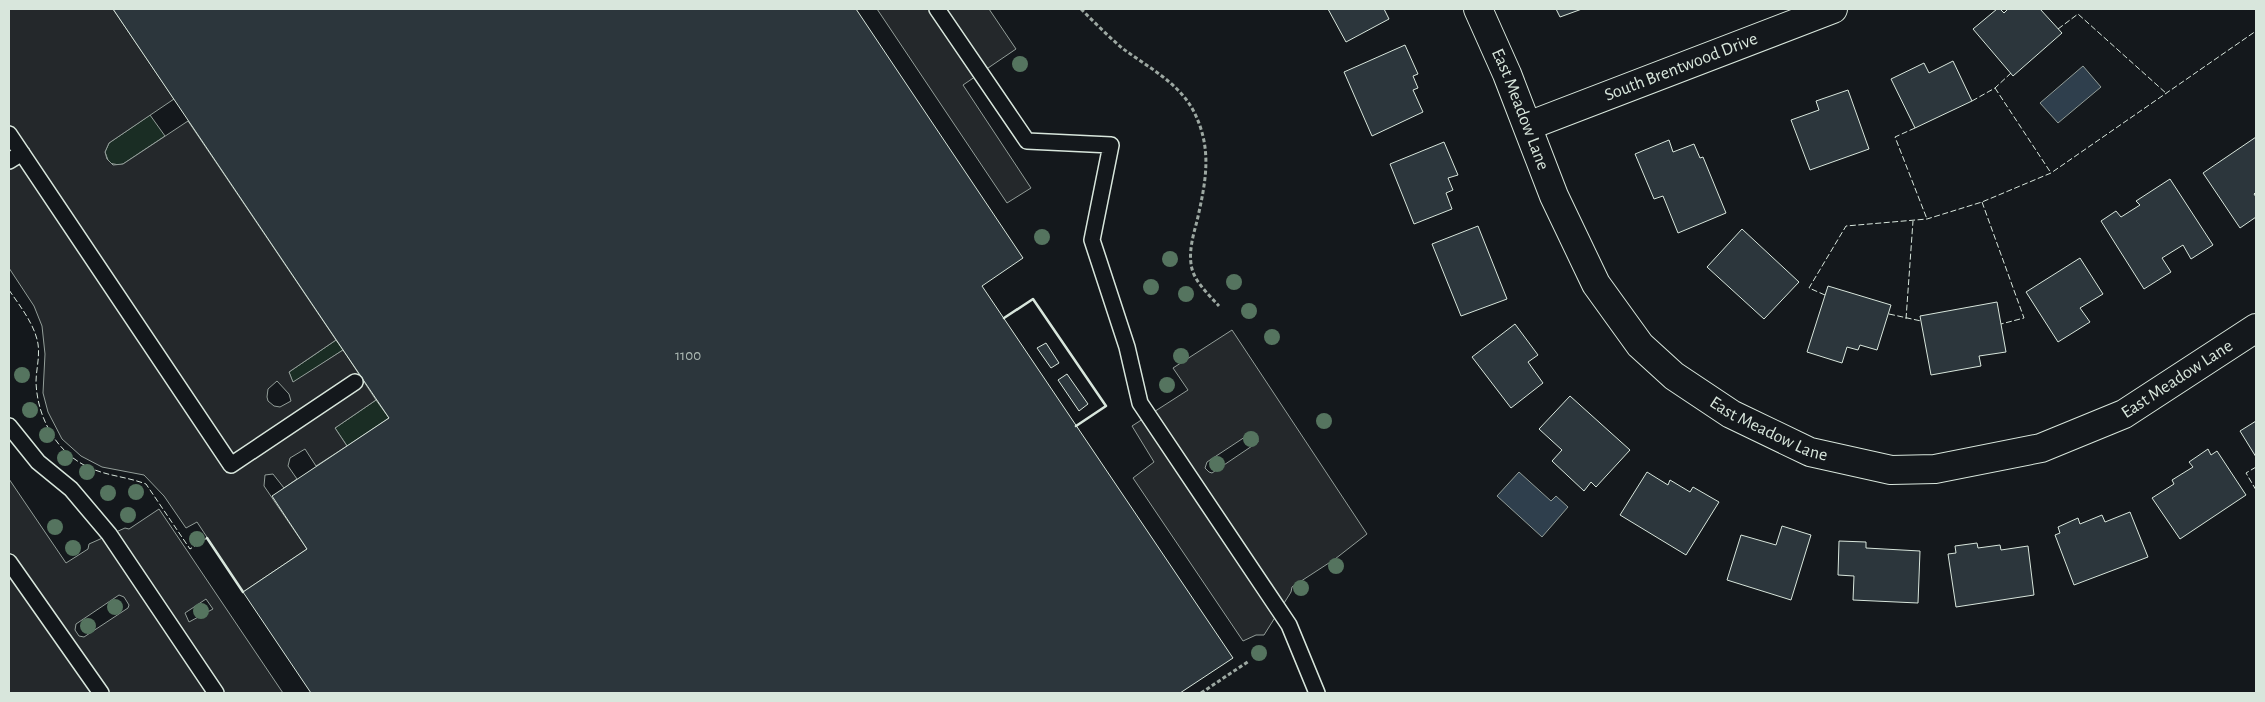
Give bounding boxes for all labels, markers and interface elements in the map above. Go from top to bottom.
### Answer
street label: South Brentwood Drive [1602,30,1760,105]
street label: East Meadow Lane [1488,46,1552,173]
street label: East Meadow Lane [2118,337,2236,422]
house number: 1100 [675,348,701,363]
street label: East Meadow Lane [1706,393,1829,465]

